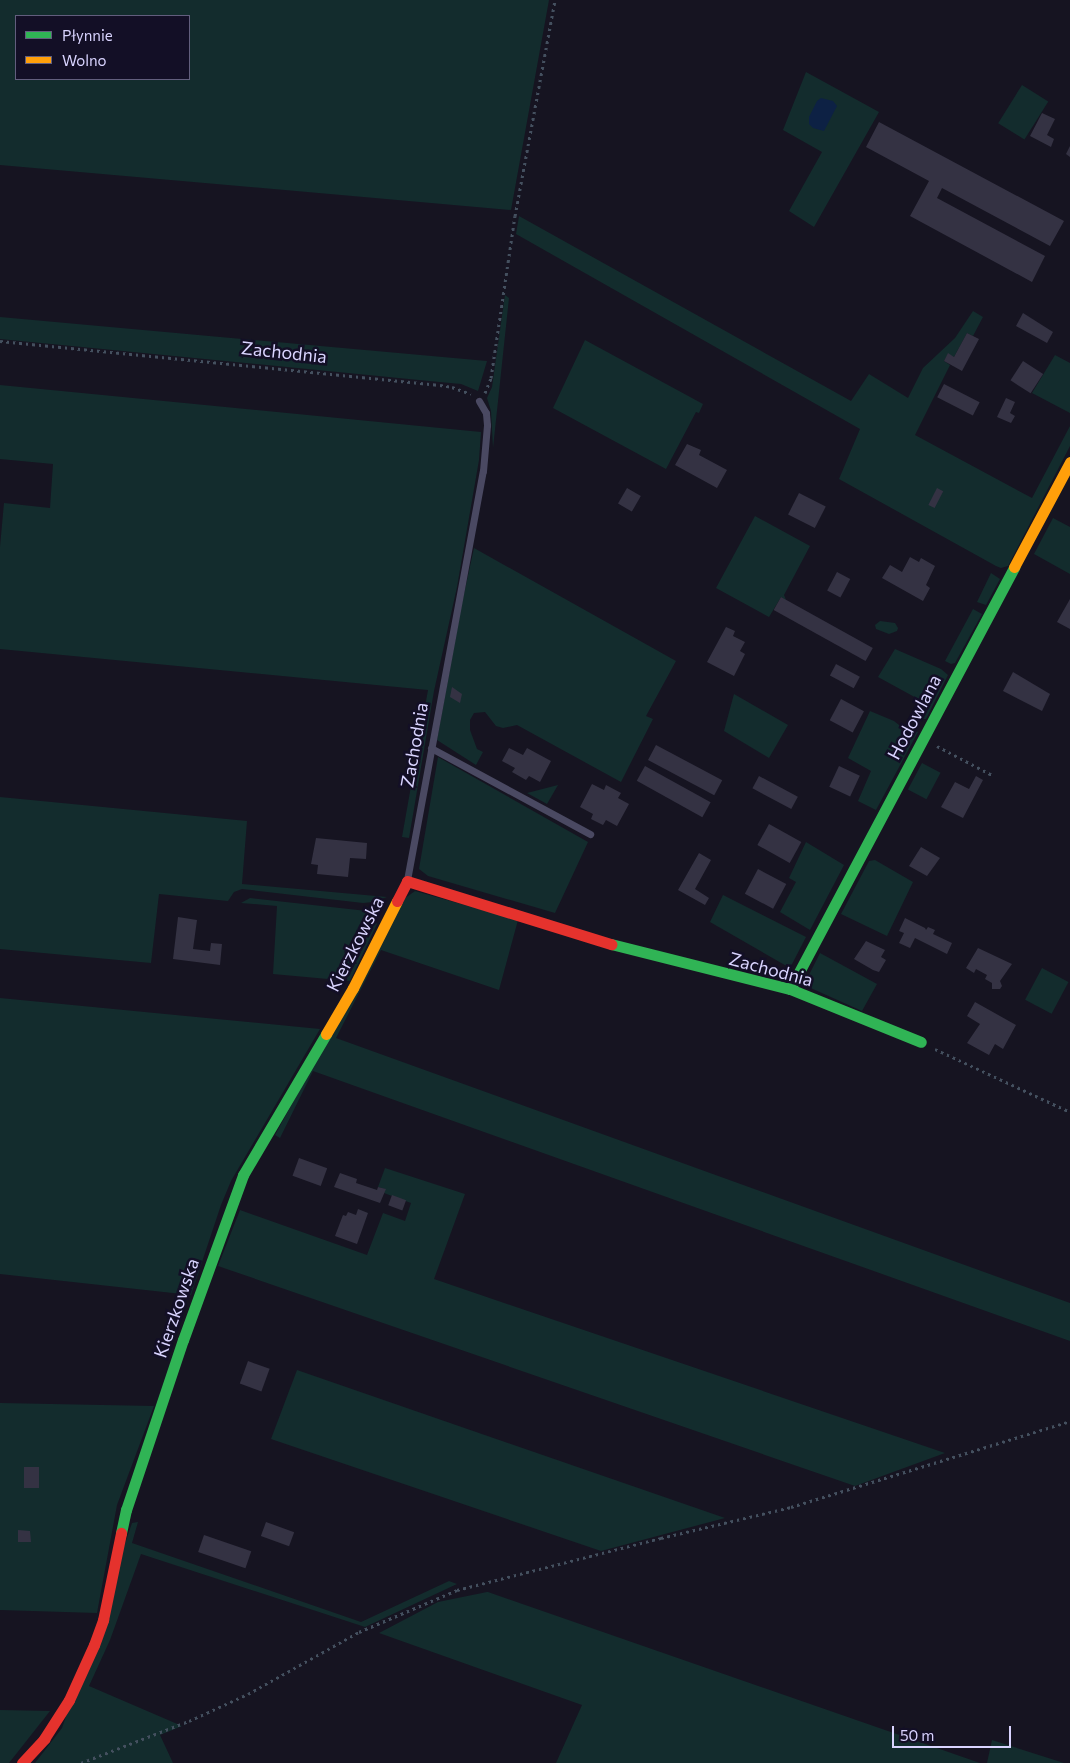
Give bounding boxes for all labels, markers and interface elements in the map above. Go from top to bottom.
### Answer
legend [15,15,190,80]
text: Płynnie [62,26,113,44]
text: Wolno [62,51,107,69]
street label: Zachodnia [240,337,328,367]
street label: Hodowlana [883,671,945,763]
street label: Zachodnia [396,701,432,789]
street label: Kierzkowska [322,893,388,995]
street label: Zachodnia [727,947,815,991]
street label: Kierzkowska [149,1255,203,1361]
scale bar [895,1716,1014,1748]
text: 50 m [900,1726,934,1744]

